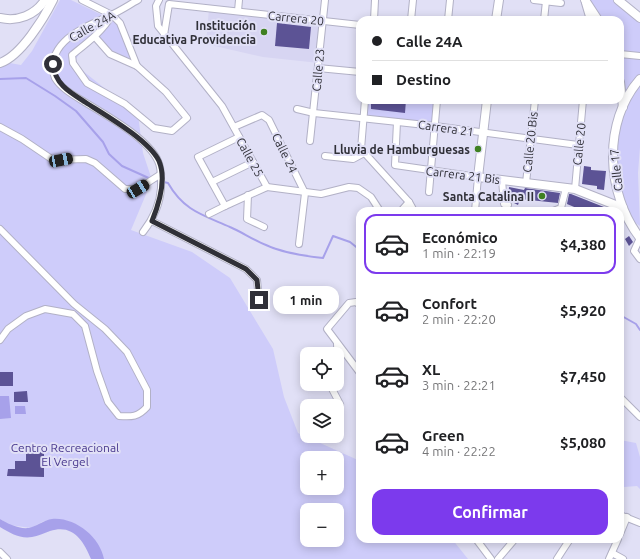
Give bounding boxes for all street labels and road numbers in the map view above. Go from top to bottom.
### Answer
street label: Calle 24A [67,8,117,44]
street label: Carrera 20 [267,9,325,27]
street label: Calle 23 [310,48,326,92]
street label: Calle 20 Bis [520,111,540,173]
street label: Carrera 21 [417,118,475,138]
street label: Calle 20 [570,122,588,166]
street label: Calle 24 [270,131,300,175]
street label: Calle 25 [234,135,266,179]
street label: Calle 17 [607,148,625,192]
street label: Carrera 21 Bis [425,164,501,186]

